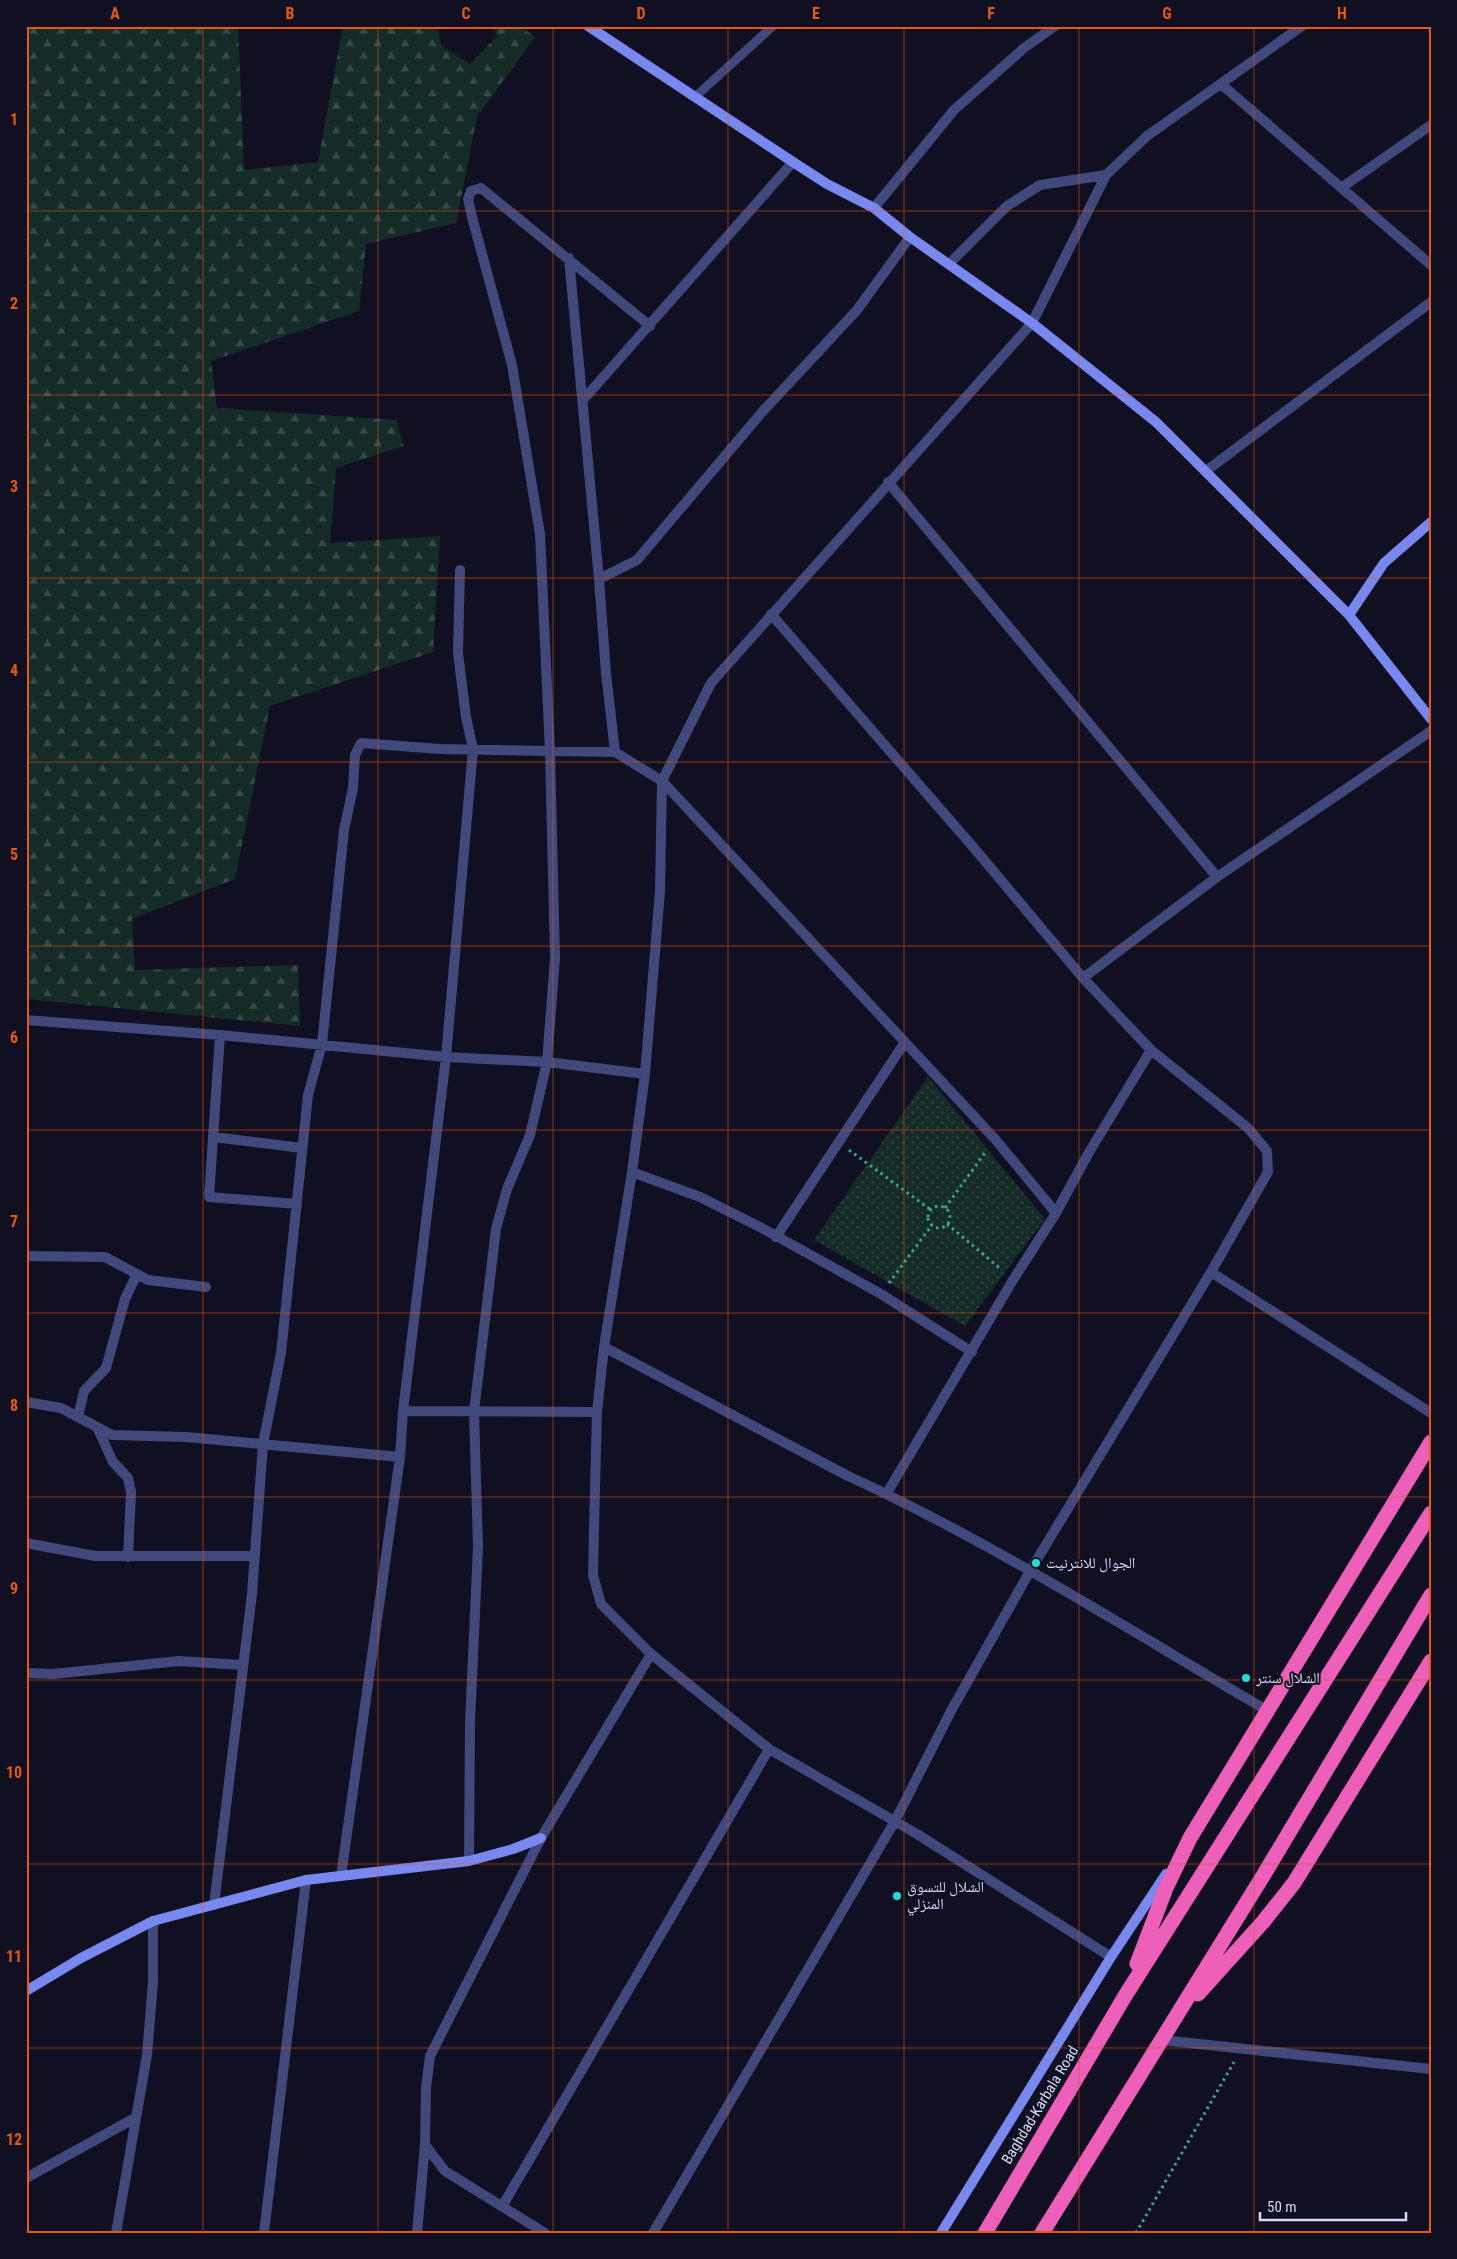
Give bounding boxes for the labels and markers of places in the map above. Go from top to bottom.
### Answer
place label: الجوال للانترنيت [1046,1554,1135,1573]
marker: الجوال للانترنيت [1030,1557,1042,1569]
place label: الشلال سنتر [1255,1669,1320,1688]
marker: الشلال سنتر [1240,1672,1252,1684]
place label: الشلال للتسوق المنزلي [907,1878,984,1916]
marker: الشلال للتسوق المنزلي [891,1890,903,1902]

